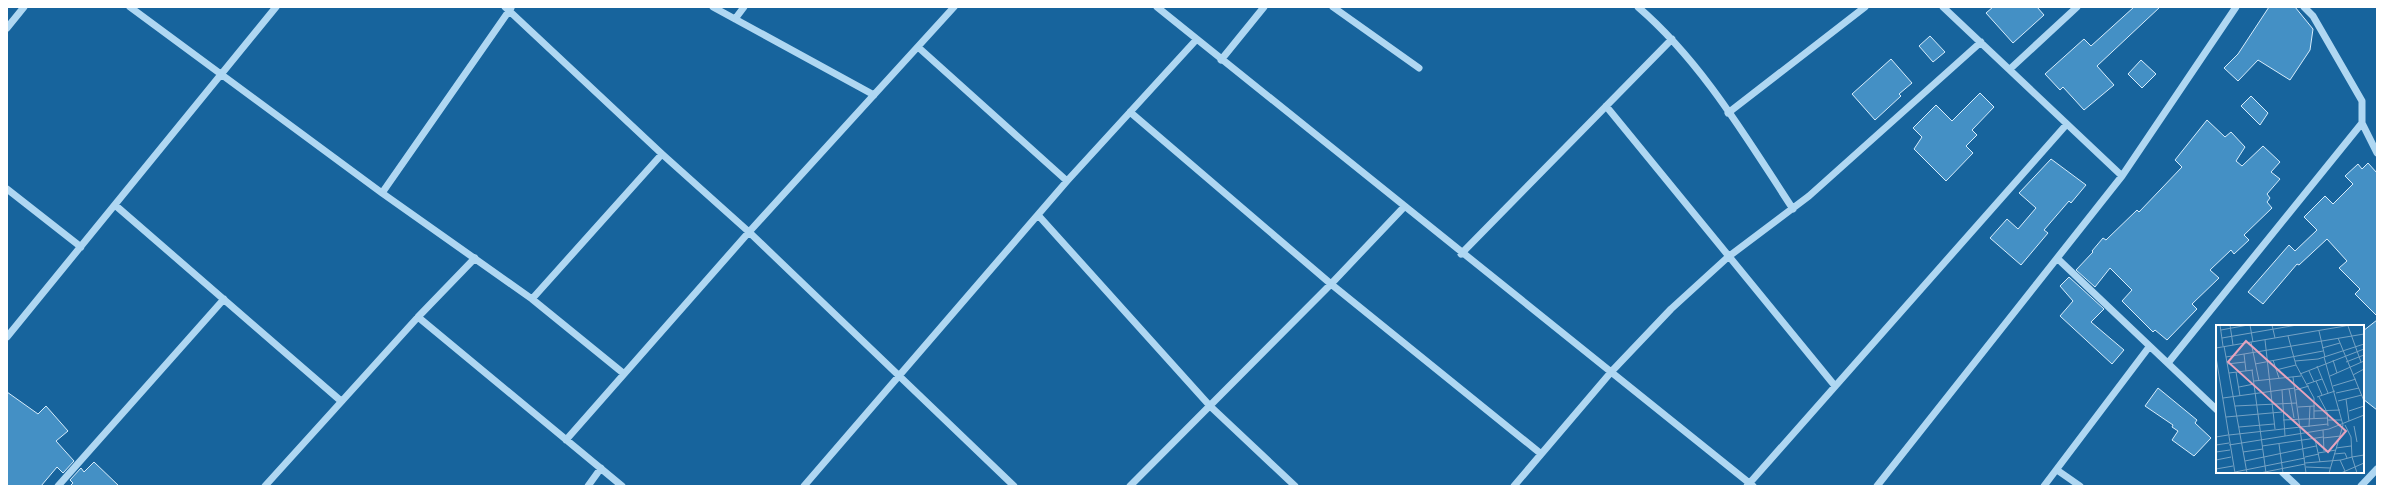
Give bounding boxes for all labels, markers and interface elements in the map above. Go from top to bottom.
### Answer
inset map [2216,325,2364,473]

